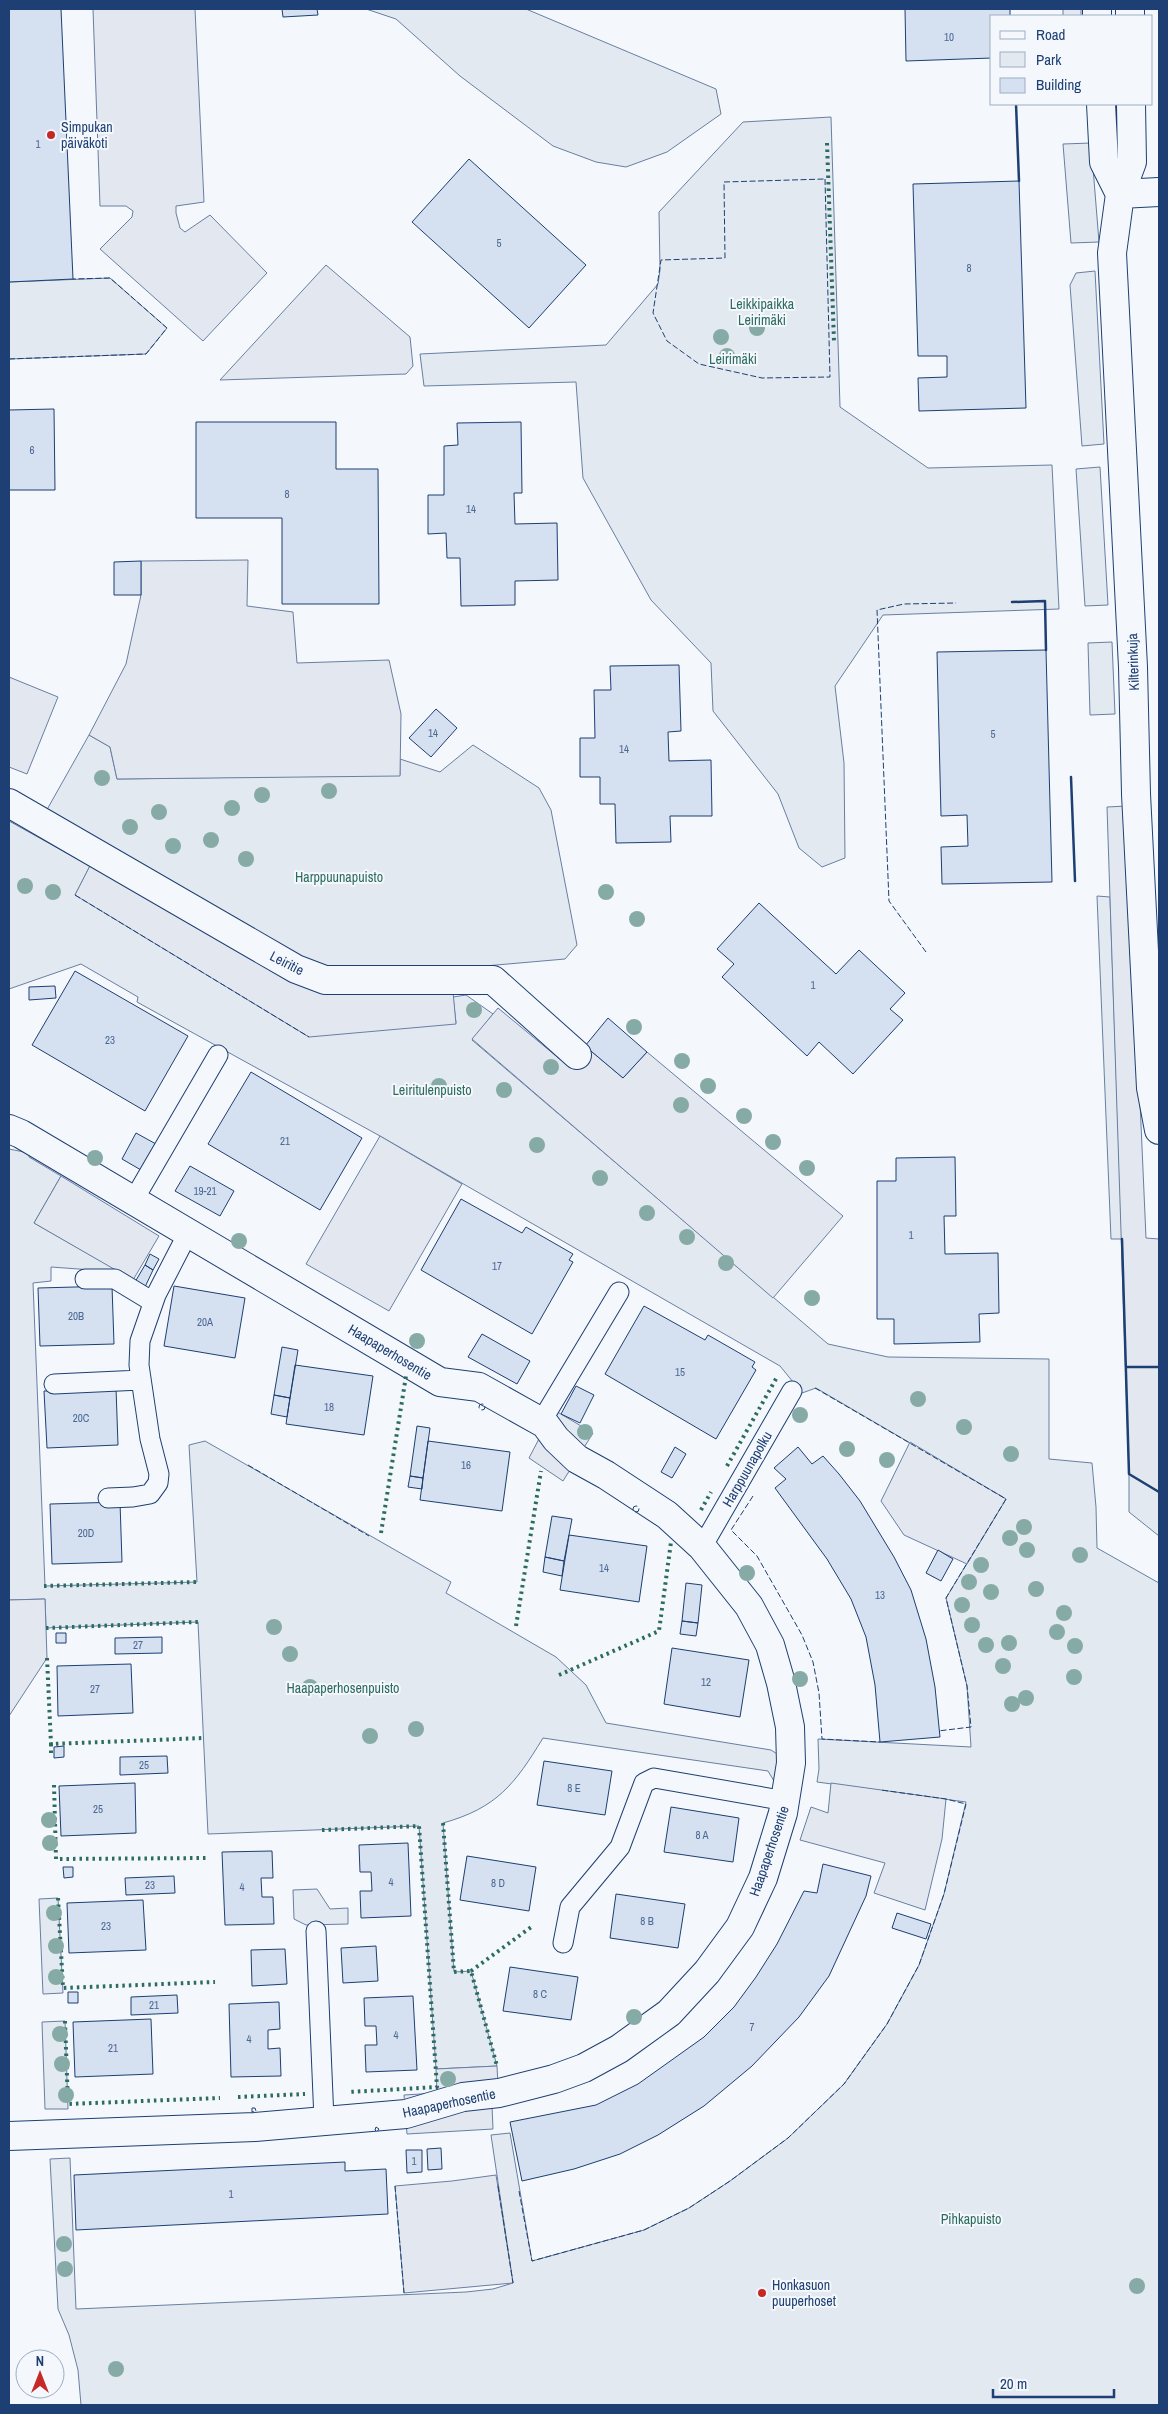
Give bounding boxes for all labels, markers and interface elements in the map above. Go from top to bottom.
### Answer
legend [990,15,1153,105]
text: Road [1036,24,1065,45]
house number: 10 [944,30,954,44]
text: Park [1036,49,1062,70]
text: Building [1036,74,1081,95]
place label: Simpukan päiväkoti [61,118,113,152]
marker: Simpukan päiväkoti [45,129,57,141]
house number: 1 [35,137,41,151]
house number: 5 [496,236,502,250]
house number: 8 [966,261,972,275]
park label: Leikkipaikka Leirimäki [730,295,795,329]
park label: Leirimäki [709,350,757,368]
house number: 6 [29,443,35,457]
house number: 8 [284,487,290,501]
house number: 14 [466,502,476,516]
street label: Kilterinkuja [1123,632,1143,691]
house number: 14 [428,726,438,740]
house number: 5 [990,727,996,741]
house number: 14 [619,742,629,756]
park label: Harppuunapuisto [295,868,383,886]
street label: Leiritie [267,947,307,979]
house number: 1 [810,978,816,992]
house number: 23 [105,1033,115,1047]
park label: Leiritulenpuisto [392,1081,472,1099]
house number: 21 [280,1134,290,1148]
house number: 19-21 [193,1184,217,1198]
house number: 1 [908,1228,914,1242]
house number: 17 [492,1259,502,1273]
house number: 20B [68,1309,84,1323]
house number: 20A [197,1315,214,1329]
street label: Haapaperhosentie [345,1320,435,1384]
house number: 15 [675,1365,685,1379]
house number: 18 [324,1400,334,1414]
house number: 20C [73,1411,90,1425]
street label: Harppuunapolku [718,1428,776,1510]
house number: 16 [461,1458,471,1472]
house number: 20D [78,1526,94,1540]
house number: 14 [599,1561,609,1575]
house number: 13 [875,1588,885,1602]
house number: 27 [133,1638,143,1652]
house number: 12 [701,1675,711,1689]
park label: Haapaperhosenpuisto [287,1679,399,1697]
house number: 27 [90,1682,100,1696]
house number: 25 [139,1758,149,1772]
house number: 8 E [567,1781,581,1795]
house number: 25 [93,1802,103,1816]
street label: Haapaperhosentie [745,1803,793,1899]
house number: 8 A [695,1828,710,1842]
house number: 4 [388,1875,394,1889]
house number: 8 D [491,1876,505,1890]
house number: 23 [145,1878,155,1892]
house number: 4 [239,1880,245,1894]
house number: 8 B [640,1914,654,1928]
house number: 23 [101,1919,111,1933]
house number: 8 C [533,1987,548,2001]
house number: 21 [149,1998,159,2012]
house number: 7 [749,2020,755,2034]
house number: 4 [393,2028,399,2042]
house number: 4 [246,2032,252,2046]
house number: 21 [108,2041,118,2055]
street label: Haapaperhosentie [401,2084,497,2122]
house number: 1 [411,2154,417,2168]
house number: 1 [228,2187,234,2201]
park label: Pihkapuisto [941,2210,1001,2228]
place label: Honkasuon puuperhoset [772,2276,836,2310]
marker: Honkasuon puuperhoset [756,2287,768,2299]
north arrow [15,2349,65,2399]
text: N [36,2352,44,2370]
scale bar [993,2366,1114,2398]
text: 20 m [1000,2373,1027,2394]

